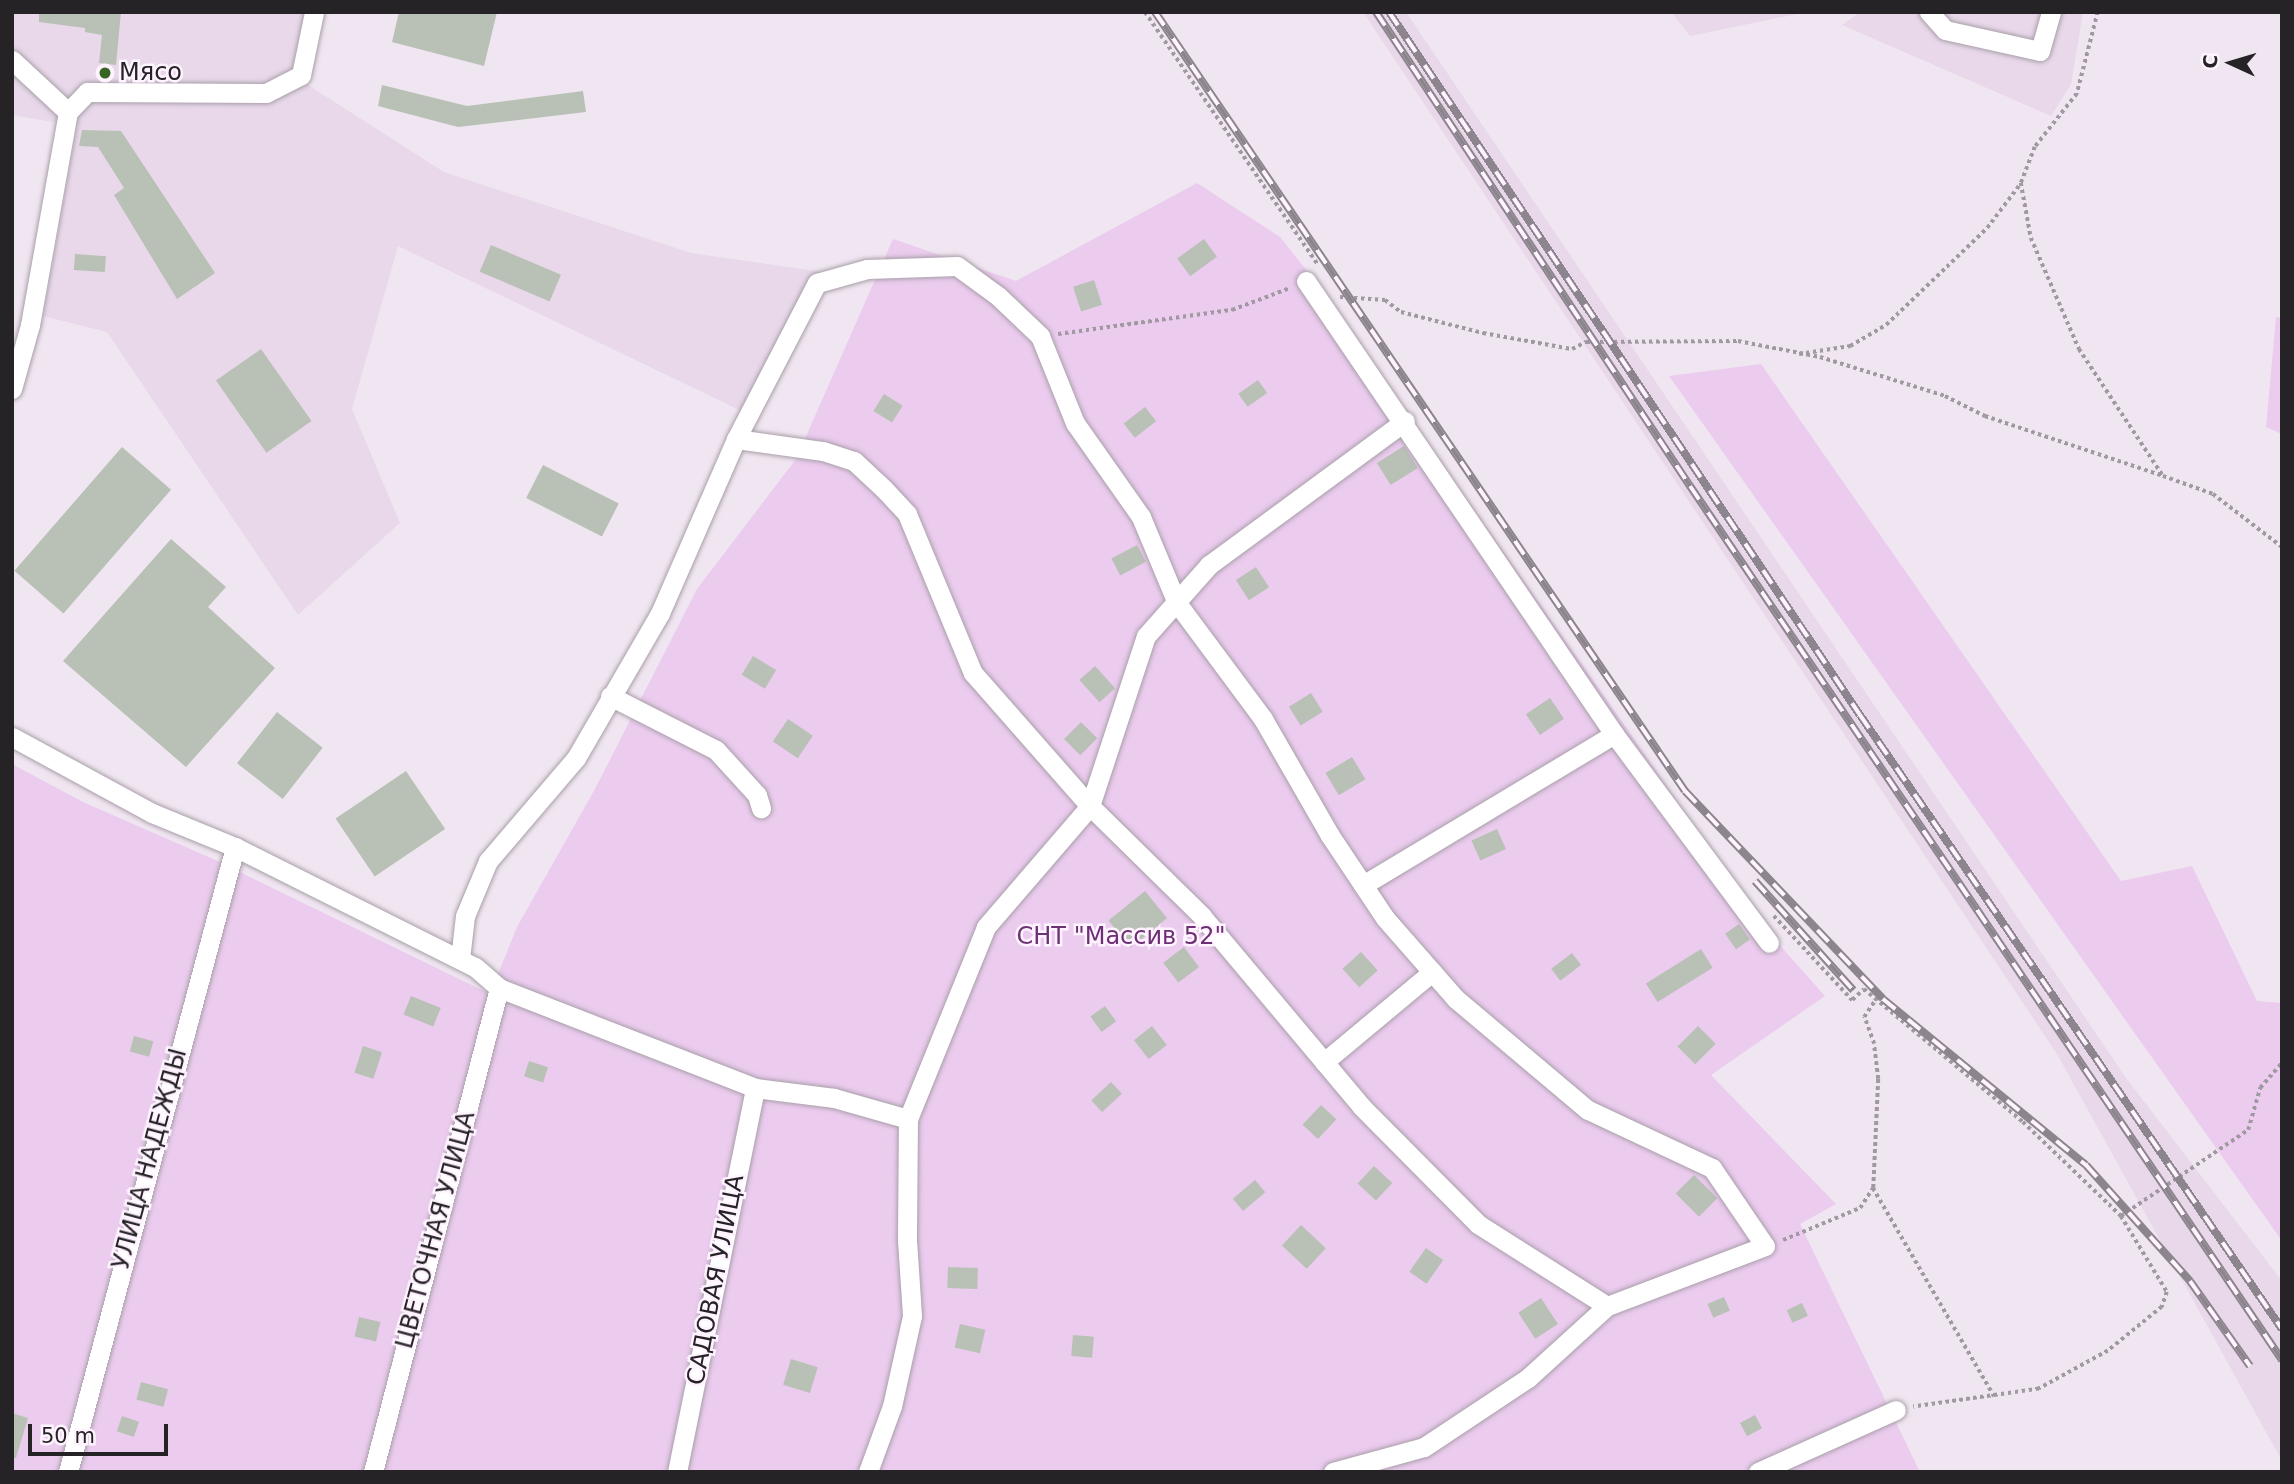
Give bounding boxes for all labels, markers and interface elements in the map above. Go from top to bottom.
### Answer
north arrow [2196,28,2266,98]
text: С [2199,54,2222,69]
place label: Мясо [119,59,182,87]
marker: Мясо [97,65,113,81]
park label: СНТ "Массив 52" [1017,923,1225,951]
street label: УЛИЦА НАДЕЖДЫ [107,1045,193,1273]
street label: ЦВЕТОЧНАЯ УЛИЦА [390,1108,482,1352]
street label: САДОВАЯ УЛИЦА [681,1172,751,1388]
scale bar [32,1410,172,1454]
text: 50 m [41,1424,95,1448]

